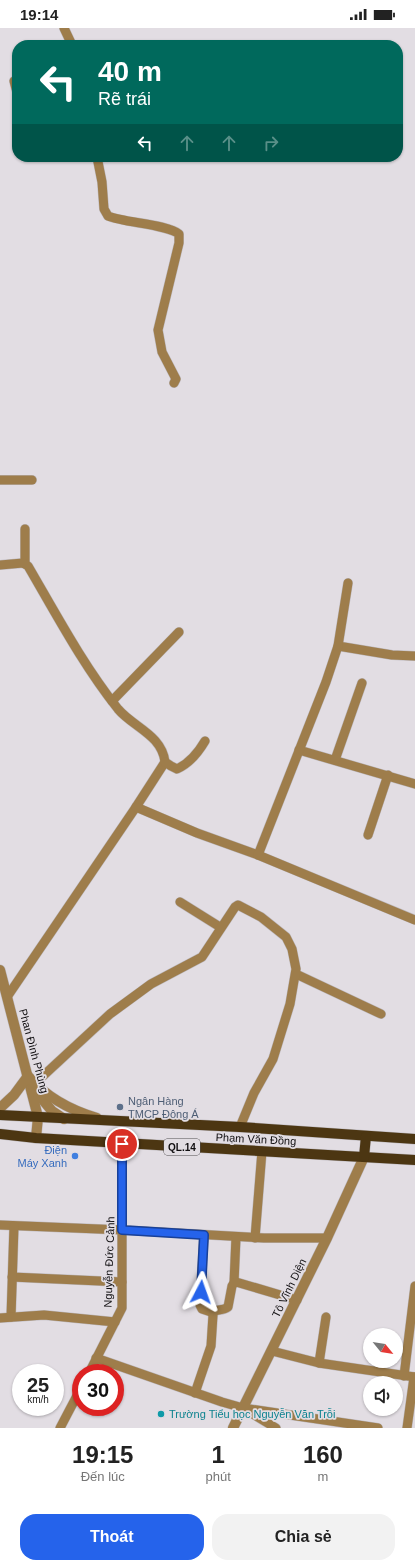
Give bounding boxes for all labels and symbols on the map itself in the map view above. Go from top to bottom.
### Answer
street label: Phan Đình Phùng [17,1007,51,1095]
place label: Ngân Hàng TMCP Đông Á [128,1095,199,1120]
marker: Ngân Hàng TMCP Đông Á [115,1102,125,1112]
pin [105,1127,139,1161]
street label: Phạm Văn Đồng [215,1131,297,1147]
road number: QL.14 [164,1139,200,1155]
place label: Điện Máy Xanh [17,1144,67,1169]
marker: Điện Máy Xanh [70,1151,80,1161]
street label: Nguyễn Đức Cảnh [101,1216,117,1308]
street label: Tô Vĩnh Diện [270,1257,308,1319]
position arrow [180,1271,222,1313]
north arrow [363,1328,403,1368]
speed limit sign: 30 [72,1364,124,1416]
place label: Trường Tiểu học Nguyễn Văn Trỗi [169,1408,335,1420]
marker: Trường Tiểu học Nguyễn Văn Trỗi [156,1409,166,1419]

